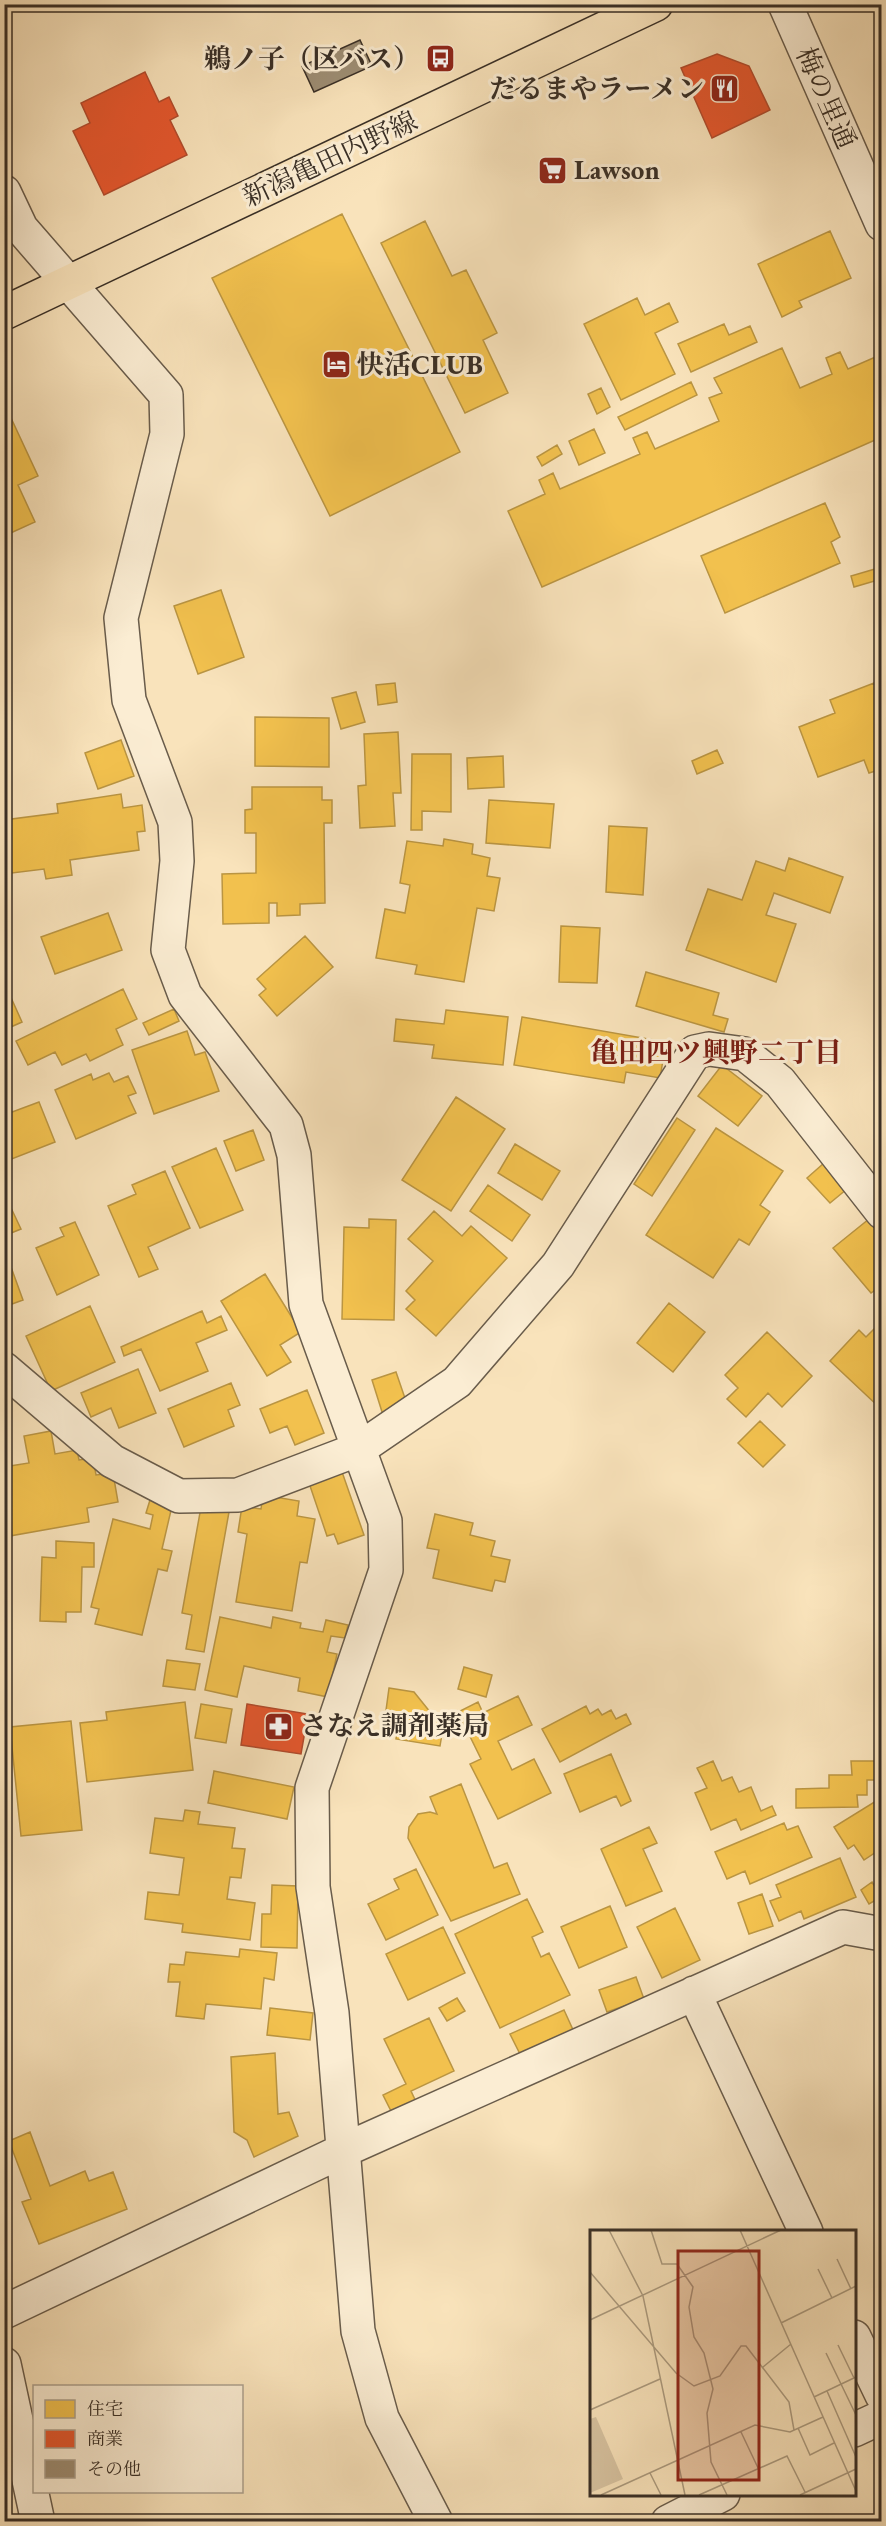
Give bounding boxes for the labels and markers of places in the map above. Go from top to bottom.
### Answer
place label: 鵜ノ子（区バス） [204,41,420,76]
bus stop icon: 鵜ノ子（区バス） [425,43,457,75]
place label: だるまやラーメン [489,71,704,106]
restaurant icon: だるまやラーメン [709,73,741,105]
place label: Lawson [574,152,660,187]
supermarket icon: Lawson [537,154,569,186]
place label: 快活CLUB [357,347,483,382]
hotel icon: 快活CLUB [320,349,352,381]
place label: さなえ調剤薬局 [300,1708,489,1743]
pharmacy icon: さなえ調剤薬局 [263,1710,295,1742]

